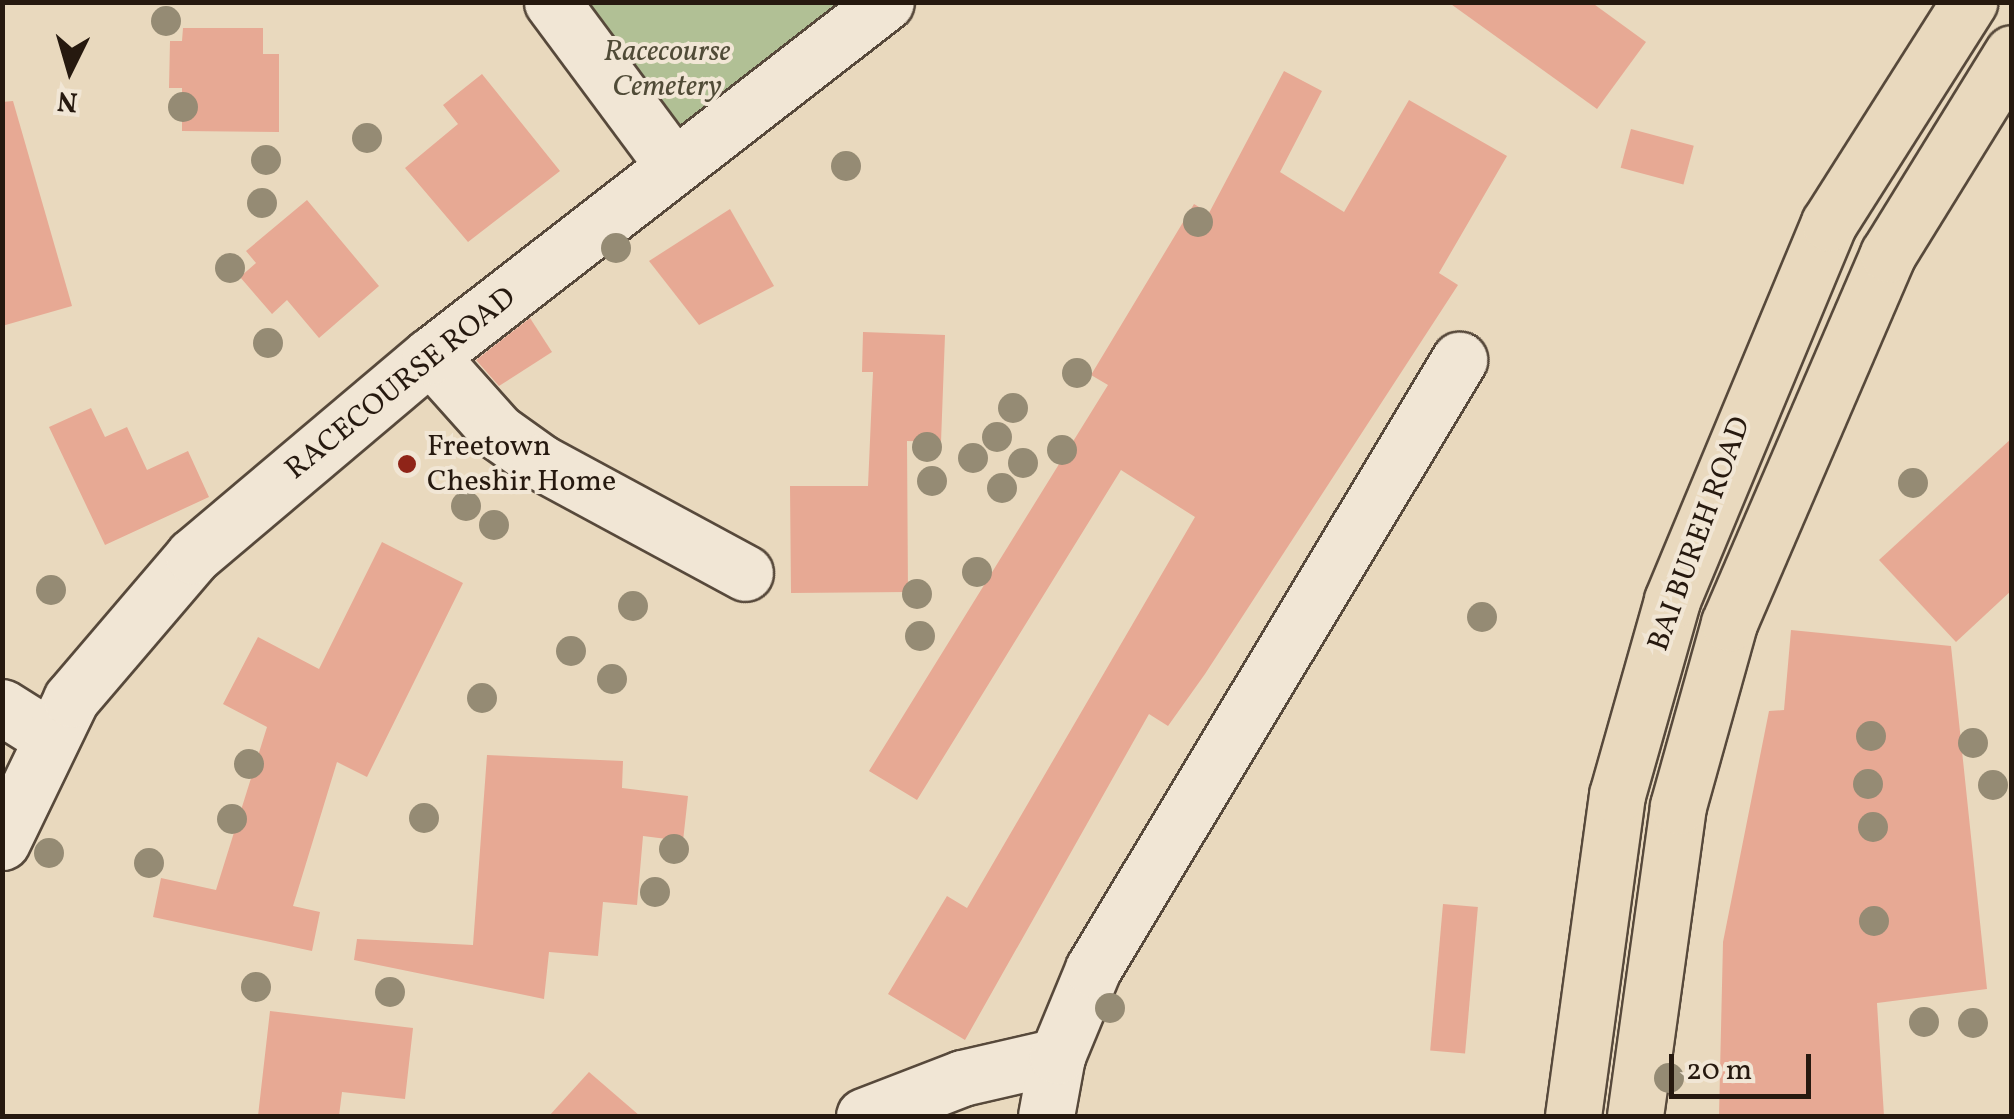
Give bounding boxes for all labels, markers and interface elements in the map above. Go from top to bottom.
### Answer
north arrow [20,20,120,120]
park label: Racecourse Cemetery [604,34,730,104]
text: N [56,80,79,121]
street label: RACECOURSE ROAD [279,280,523,488]
street label: BAI BUREH ROAD [1641,412,1759,656]
place label: Freetown Cheshir Home [427,429,616,500]
marker: Freetown Cheshir Home [396,453,418,475]
scale bar [1674,1034,1816,1096]
text: 20 m [1686,1050,1752,1092]

